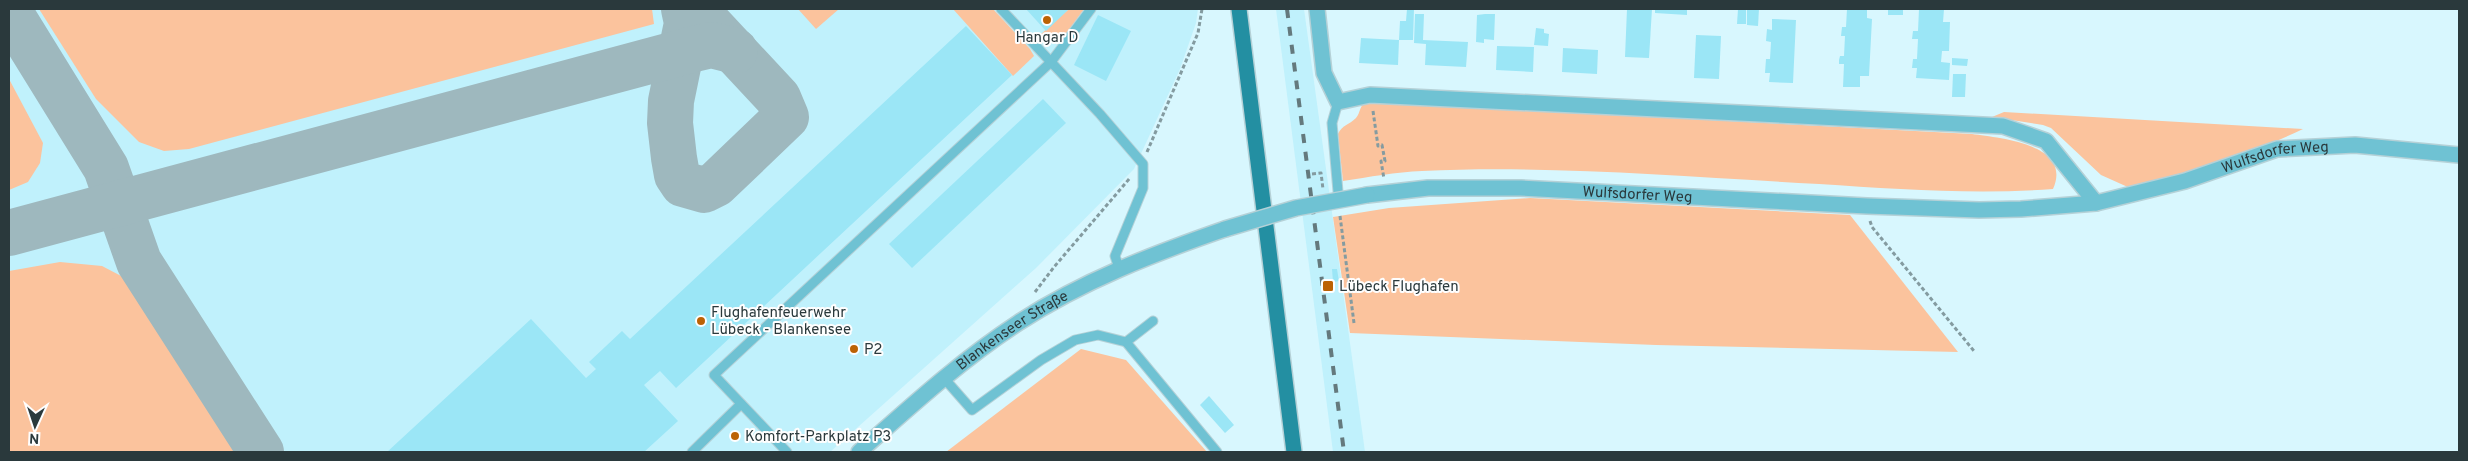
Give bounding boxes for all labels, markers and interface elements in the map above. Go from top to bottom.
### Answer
marker: Hangar D [1041,14,1053,26]
place label: Hangar D [1015,29,1079,48]
street label: Wulfsdorfer Weg [2219,138,2329,179]
street label: Wulfsdorfer Weg [1582,183,1693,208]
place label: Lübeck Flughafen [1339,278,1459,297]
marker: Lübeck Flughafen [1321,279,1335,293]
street label: Blankenseer Straße [953,287,1072,376]
place label: Flughafenfeuerwehr Lübeck - Blankensee [711,304,851,340]
marker: Flughafenfeuerwehr Lübeck - Blankensee [695,315,707,327]
place label: P2 [864,341,882,360]
marker: P2 [848,343,860,355]
north arrow [10,401,60,451]
place label: Komfort-Parkplatz P3 [745,428,891,447]
text: N [29,429,40,446]
marker: Komfort-Parkplatz P3 [729,430,741,442]

